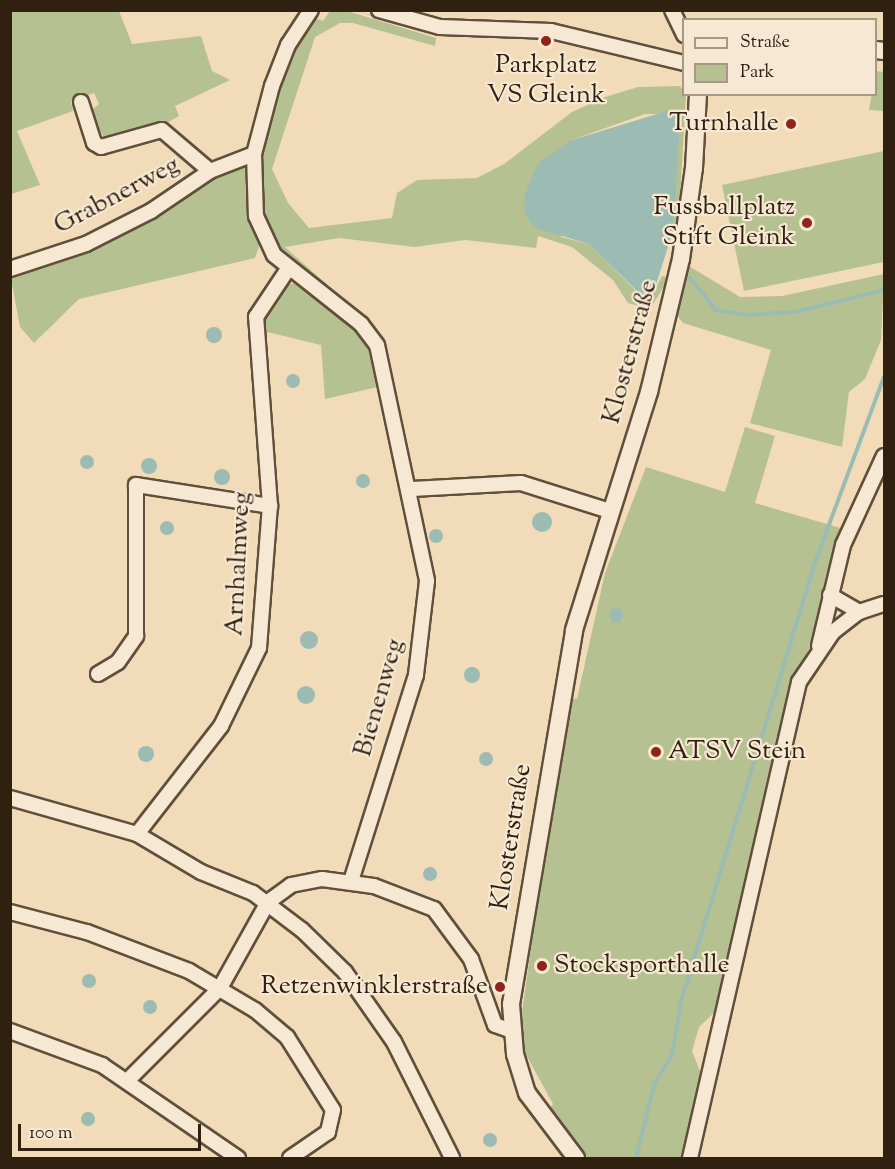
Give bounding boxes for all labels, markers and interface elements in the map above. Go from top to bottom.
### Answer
legend [682,18,877,96]
text: Straße [740,30,790,56]
marker: Parkplatz VS Gleink [539,34,553,48]
place label: Parkplatz VS Gleink [487,50,605,112]
text: Park [740,60,774,86]
place label: Turnhalle [669,108,779,140]
marker: Turnhalle [784,117,798,131]
street label: Grabnerweg [49,150,185,242]
place label: Fussballplatz Stift Gleink [653,192,795,254]
marker: Fussballplatz Stift Gleink [800,216,814,230]
street label: Klosterstraße [597,277,665,427]
street label: Arnhalmweg [220,491,258,637]
street label: Bienenweg [348,636,412,760]
place label: ATSV Stein [668,736,806,768]
marker: ATSV Stein [649,745,663,759]
street label: Klosterstraße [485,762,539,912]
place label: Stocksporthalle [554,950,730,982]
marker: Stocksporthalle [535,959,549,973]
place label: Retzenwinklerstraße [261,971,488,1003]
marker: Retzenwinklerstraße [493,980,507,994]
scale bar [21,1112,204,1150]
text: 100 m [29,1121,73,1147]

